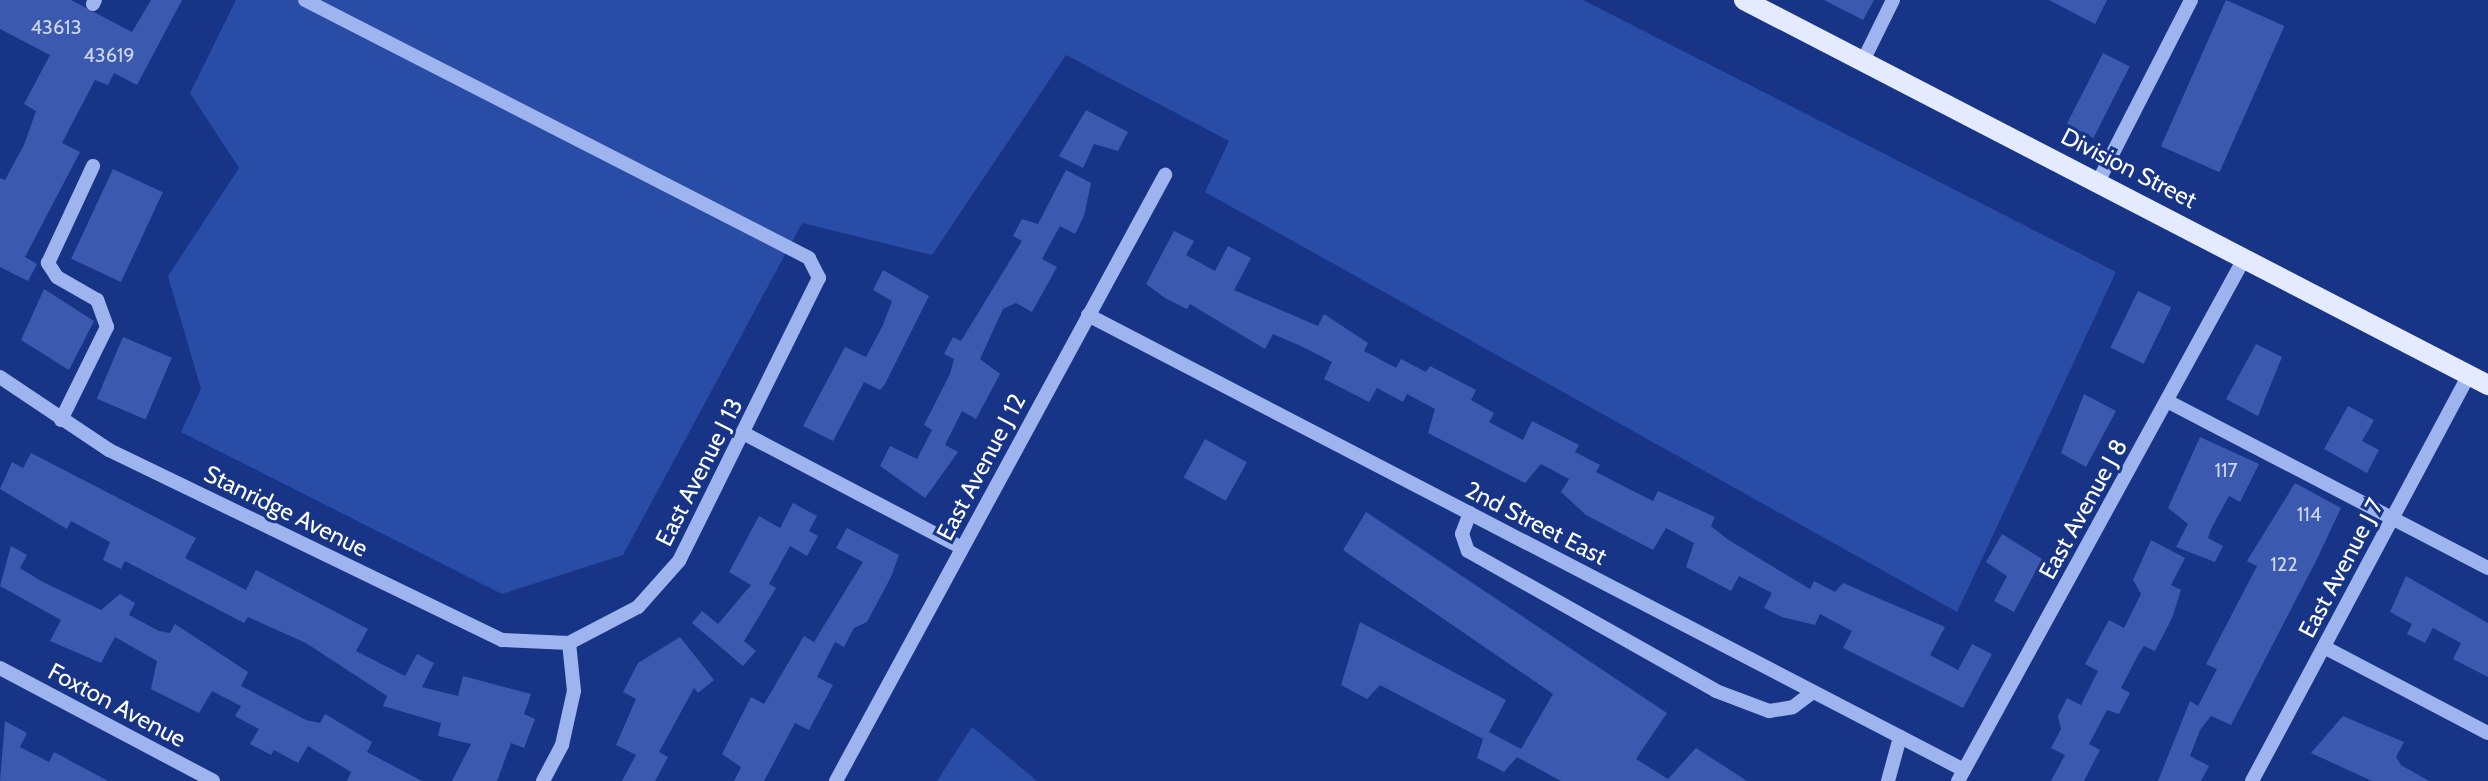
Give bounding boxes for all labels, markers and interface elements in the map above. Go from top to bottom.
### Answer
house number: 43613 [31,15,81,39]
house number: 43619 [83,43,135,67]
street label: Division Street [2057,122,2201,214]
street label: East Avenue J 12 [930,389,1032,545]
street label: East Avenue J 13 [649,393,749,551]
street label: East Avenue J 8 [2033,434,2133,584]
house number: 117 [2214,458,2238,482]
street label: Stanridge Avenue [200,459,372,563]
street label: 2nd Street East [1461,475,1611,571]
street label: East Avenue J 7 [2292,494,2390,642]
house number: 114 [2297,502,2321,526]
house number: 122 [2270,552,2298,576]
street label: Foxton Avenue [43,657,191,753]

